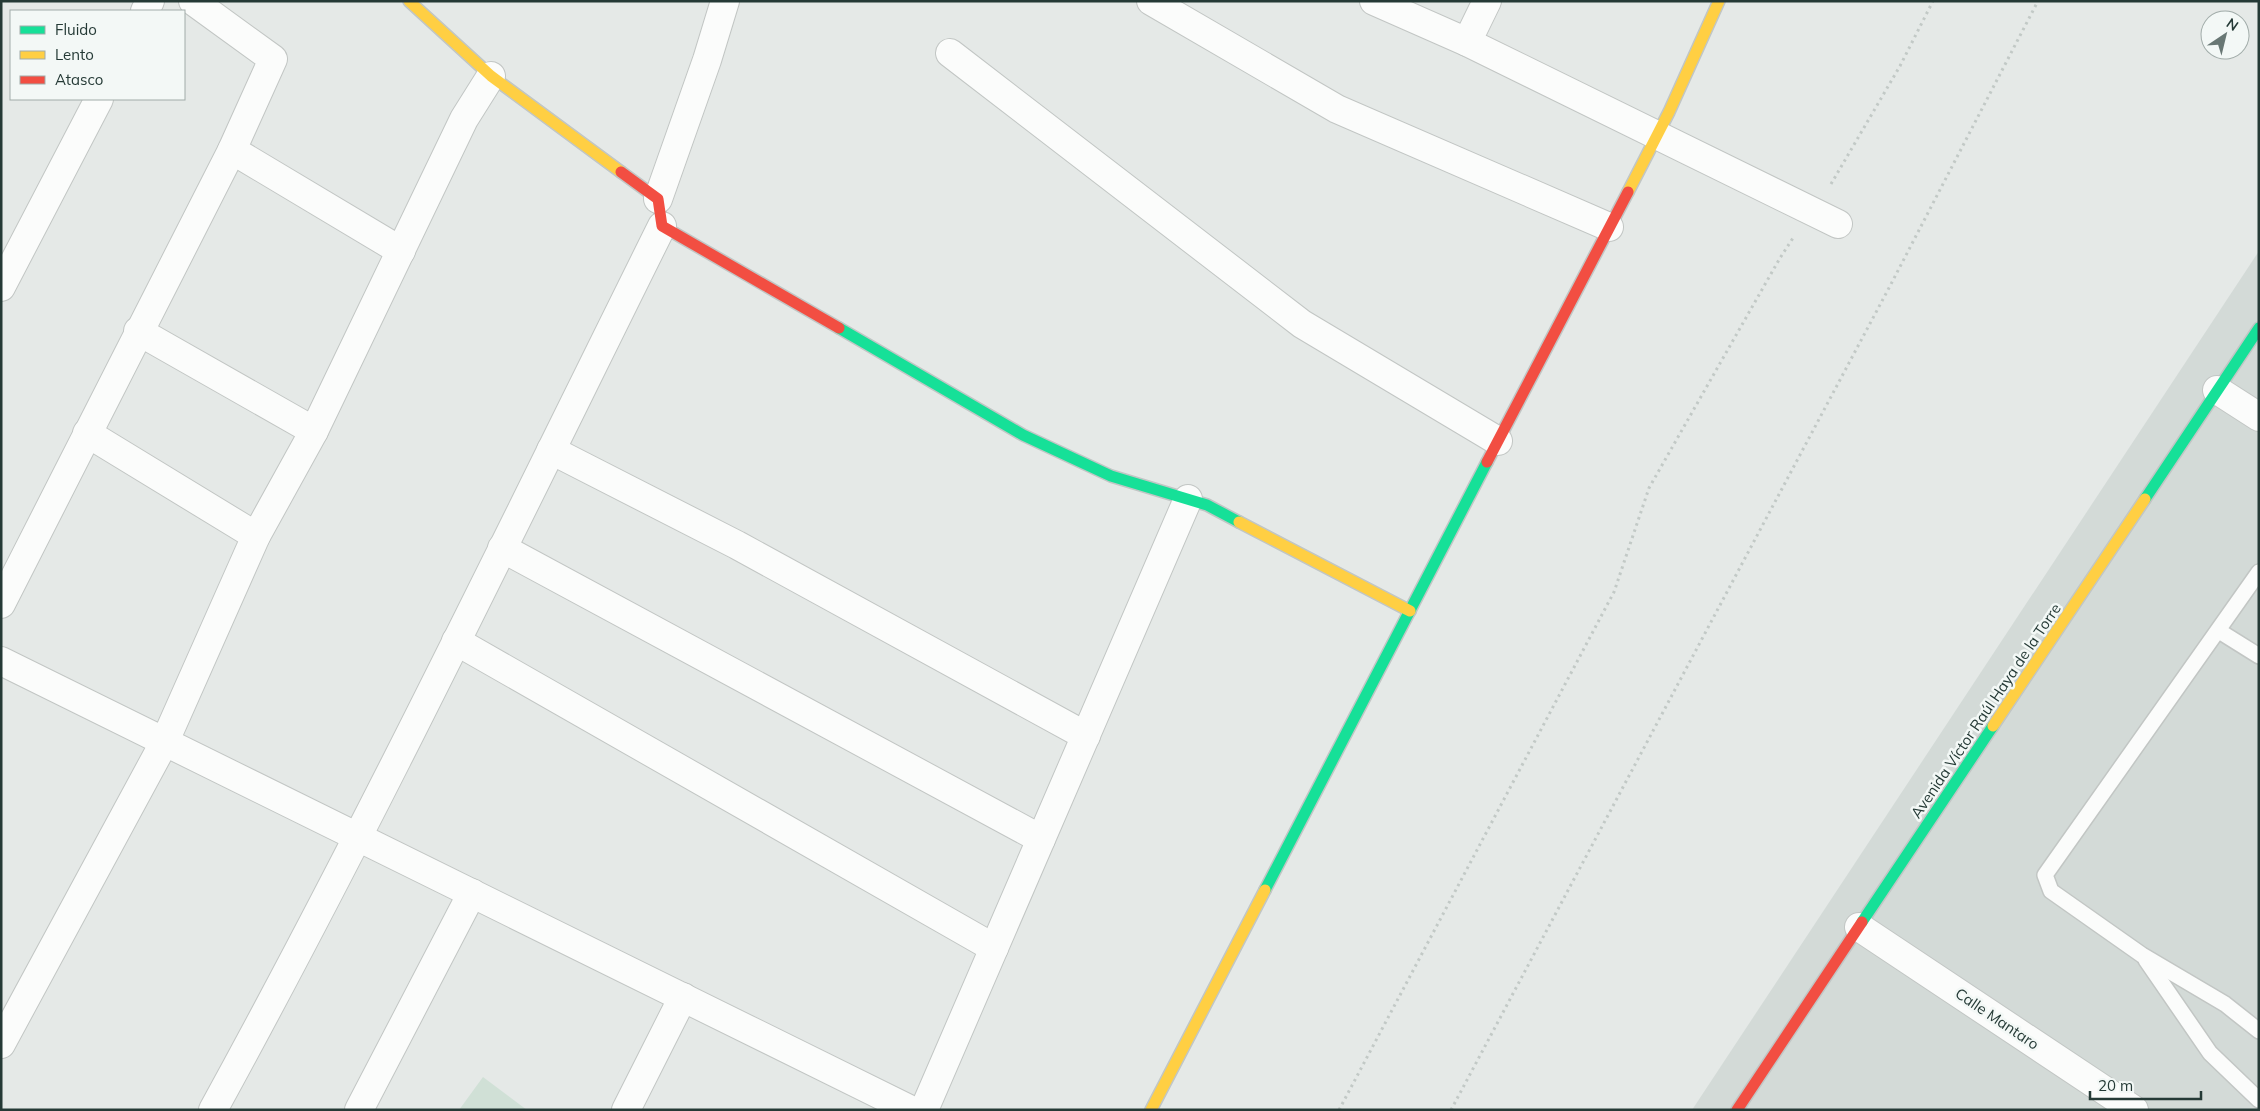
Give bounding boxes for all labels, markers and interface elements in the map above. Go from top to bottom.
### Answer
legend [10,10,185,100]
north arrow [2200,10,2250,60]
text: N [2223,14,2242,35]
text: Fluido [55,20,97,39]
text: Lento [55,45,94,64]
text: Atasco [55,70,103,89]
street label: Avenida Víctor Raúl Haya de la Torre [1906,600,2065,822]
street label: Calle Mantaro [1952,984,2043,1054]
scale bar [2090,1068,2201,1100]
text: 20 m [2098,1076,2133,1095]

